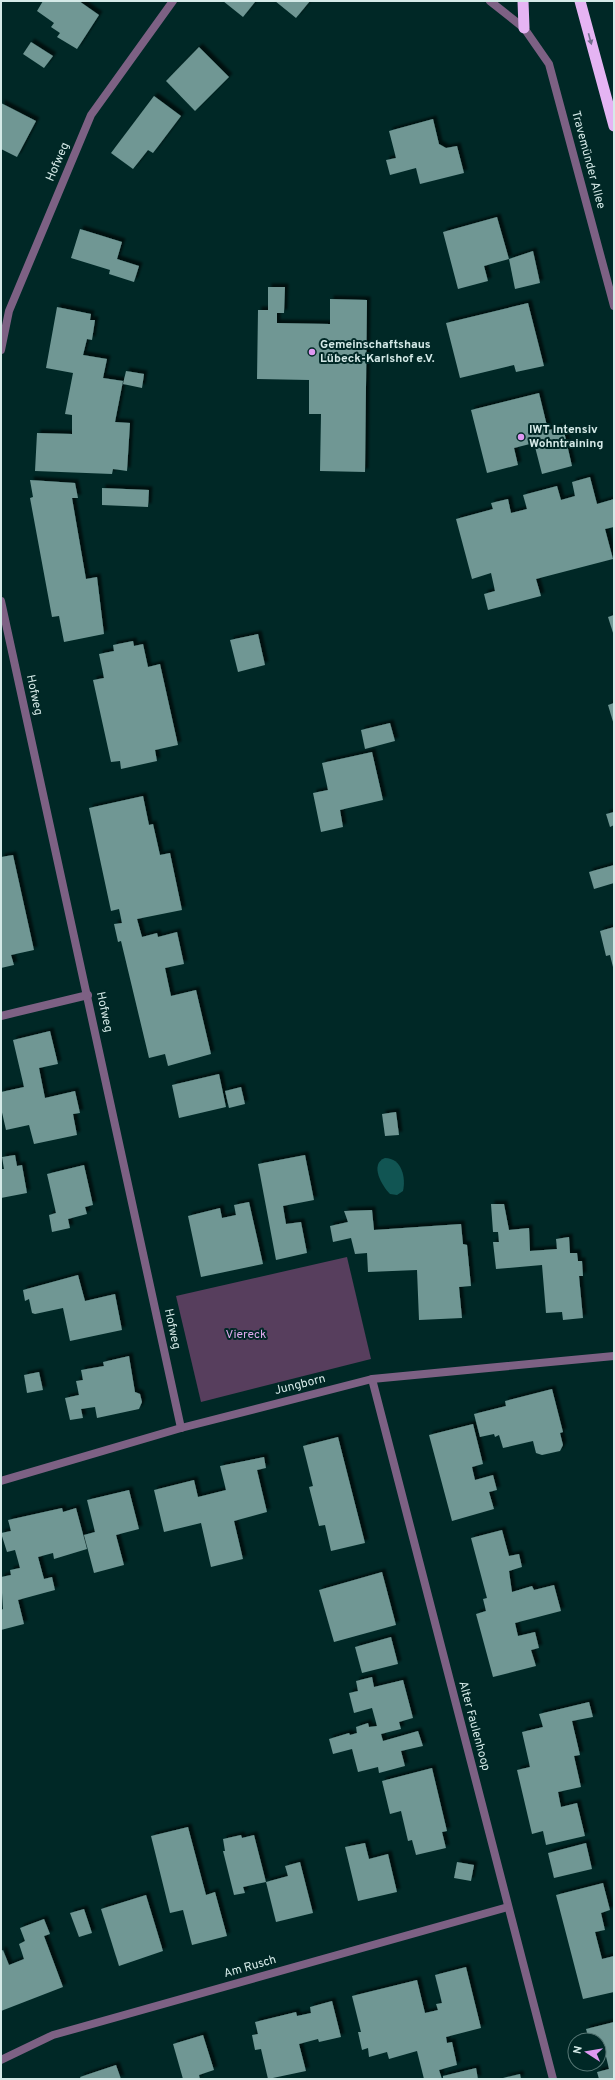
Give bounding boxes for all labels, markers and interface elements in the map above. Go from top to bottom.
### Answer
one-way arrow [588,32,594,45]
street label: Travemünder Allee [567,109,609,211]
street label: Hofweg [43,140,73,184]
place label: Gemeinschaftshaus Lübeck-Karlshof e.V. [320,337,435,367]
marker: Gemeinschaftshaus Lübeck-Karlshof e.V. [307,347,317,357]
place label: IWT Intensiv Wohntraining [529,422,603,452]
marker: IWT Intensiv Wohntraining [516,432,526,442]
street label: Hofweg [22,673,46,717]
street label: Hofweg [92,990,116,1034]
street label: Hofweg [160,1307,184,1351]
park label: Viereck [226,1327,266,1343]
street label: Jungborn [273,1371,327,1399]
street label: Alter Faulenhoop [454,1679,494,1773]
street label: Am Rusch [222,1952,278,1982]
north arrow [567,2032,607,2072]
text: N [571,2045,586,2055]

